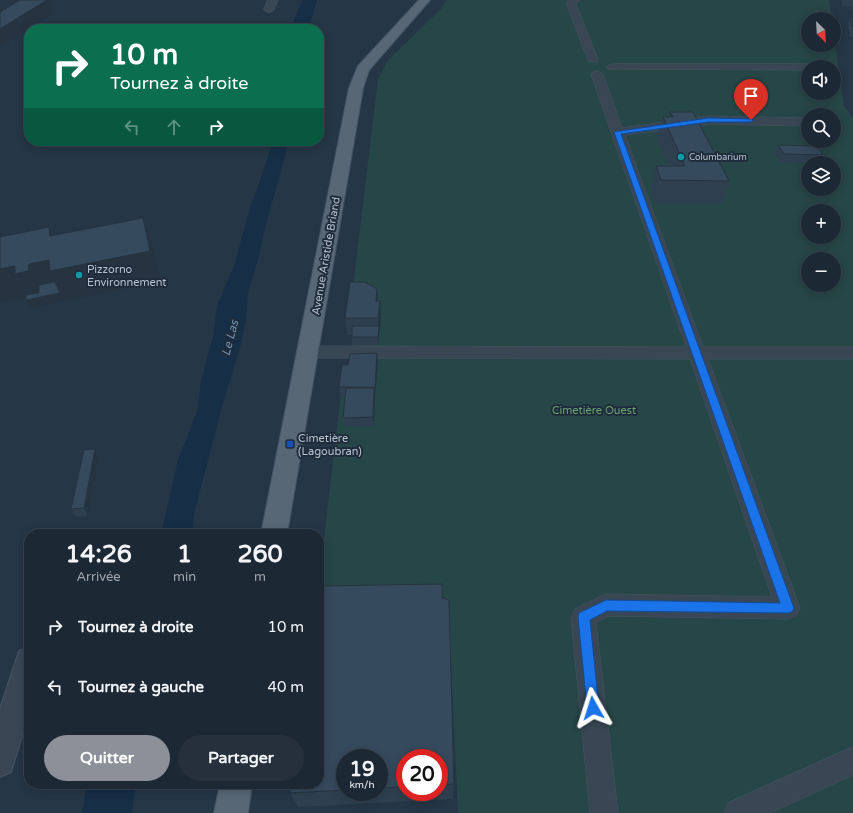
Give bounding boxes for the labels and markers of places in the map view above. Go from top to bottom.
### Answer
pin [734,79,768,120]
marker: Columbarium [676,152,686,162]
place label: Columbarium [689,152,747,163]
place label: Pizzorno Environnement [87,263,167,289]
marker: Pizzorno Environnement [74,270,84,280]
place label: Cimetière (Lagoubran) [298,432,362,458]
marker: Cimetière (Lagoubran) [285,439,295,449]

